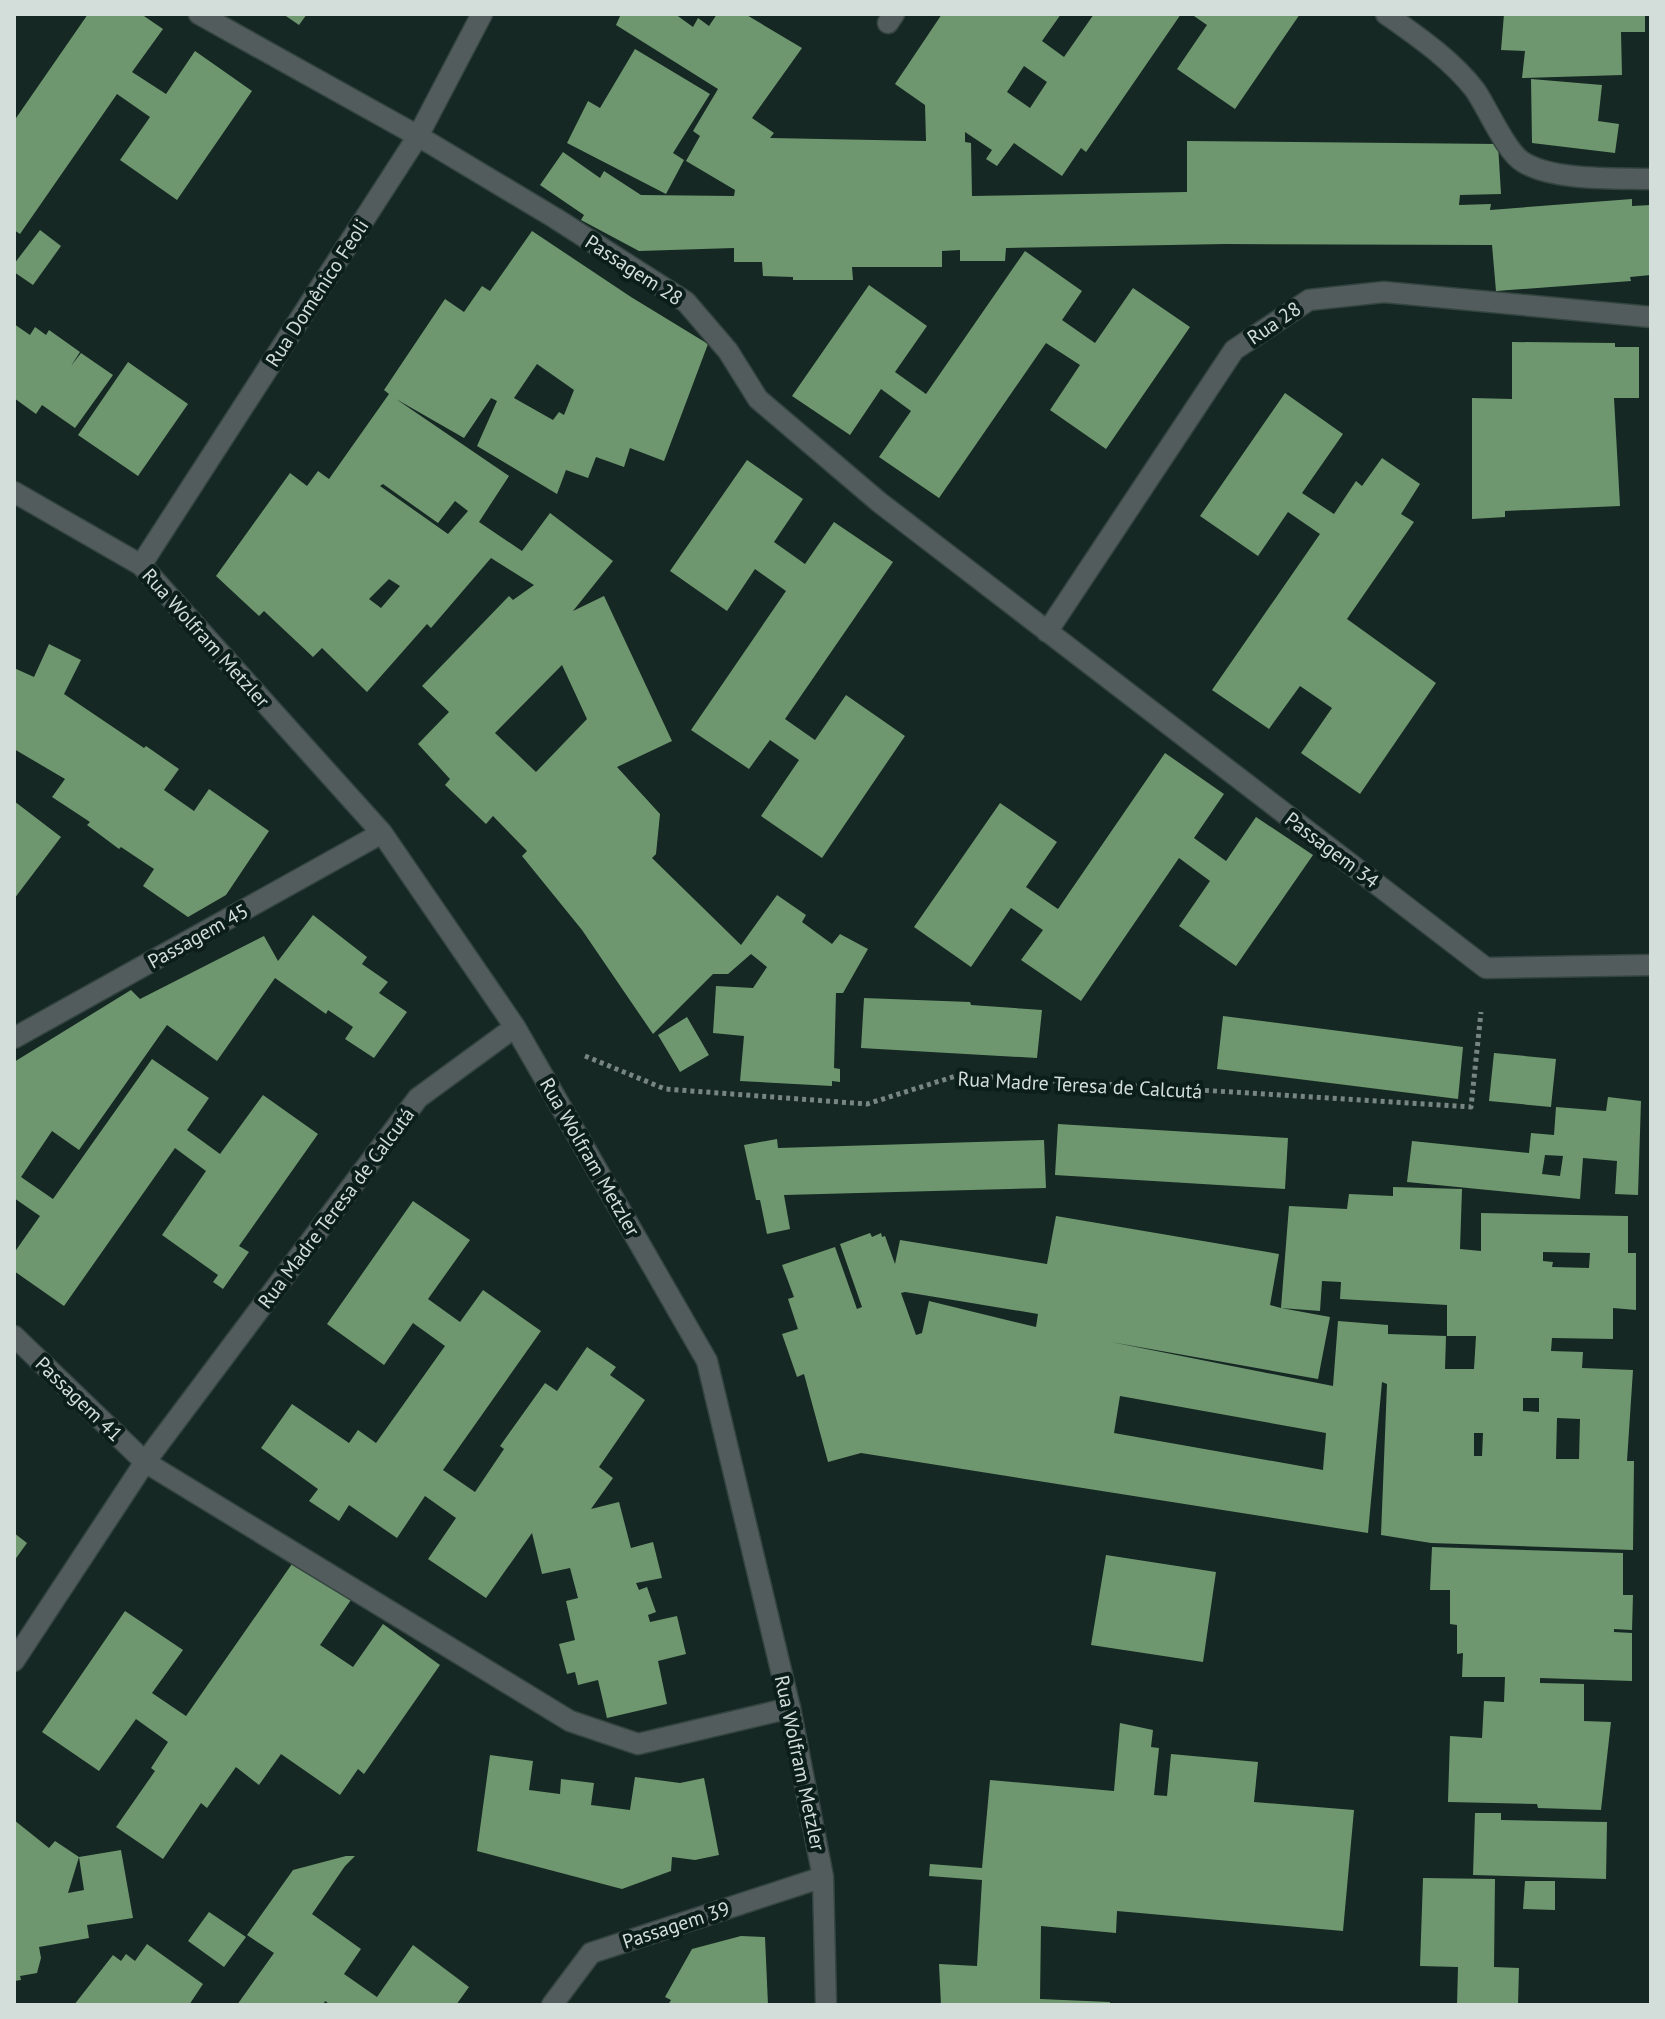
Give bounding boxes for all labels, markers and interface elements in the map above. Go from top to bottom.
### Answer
street label: Rua Domênico Feoli [260,214,374,372]
street label: Passagem 28 [580,229,688,311]
street label: Rua 28 [1242,296,1306,350]
street label: Rua Wolfram Metzler [137,563,276,713]
street label: Passagem 34 [1280,806,1384,894]
street label: Passagem 45 [143,898,253,974]
street label: Rua Madre Teresa de Calcutá [957,1066,1203,1104]
street label: Rua Wolfram Metzler [534,1073,646,1241]
street label: Rua Madre Teresa de Calcutá [252,1102,420,1314]
street label: Passagem 41 [30,1351,128,1447]
street label: Rua Wolfram Metzler [769,1673,831,1853]
street label: Passagem 39 [619,1895,733,1955]

